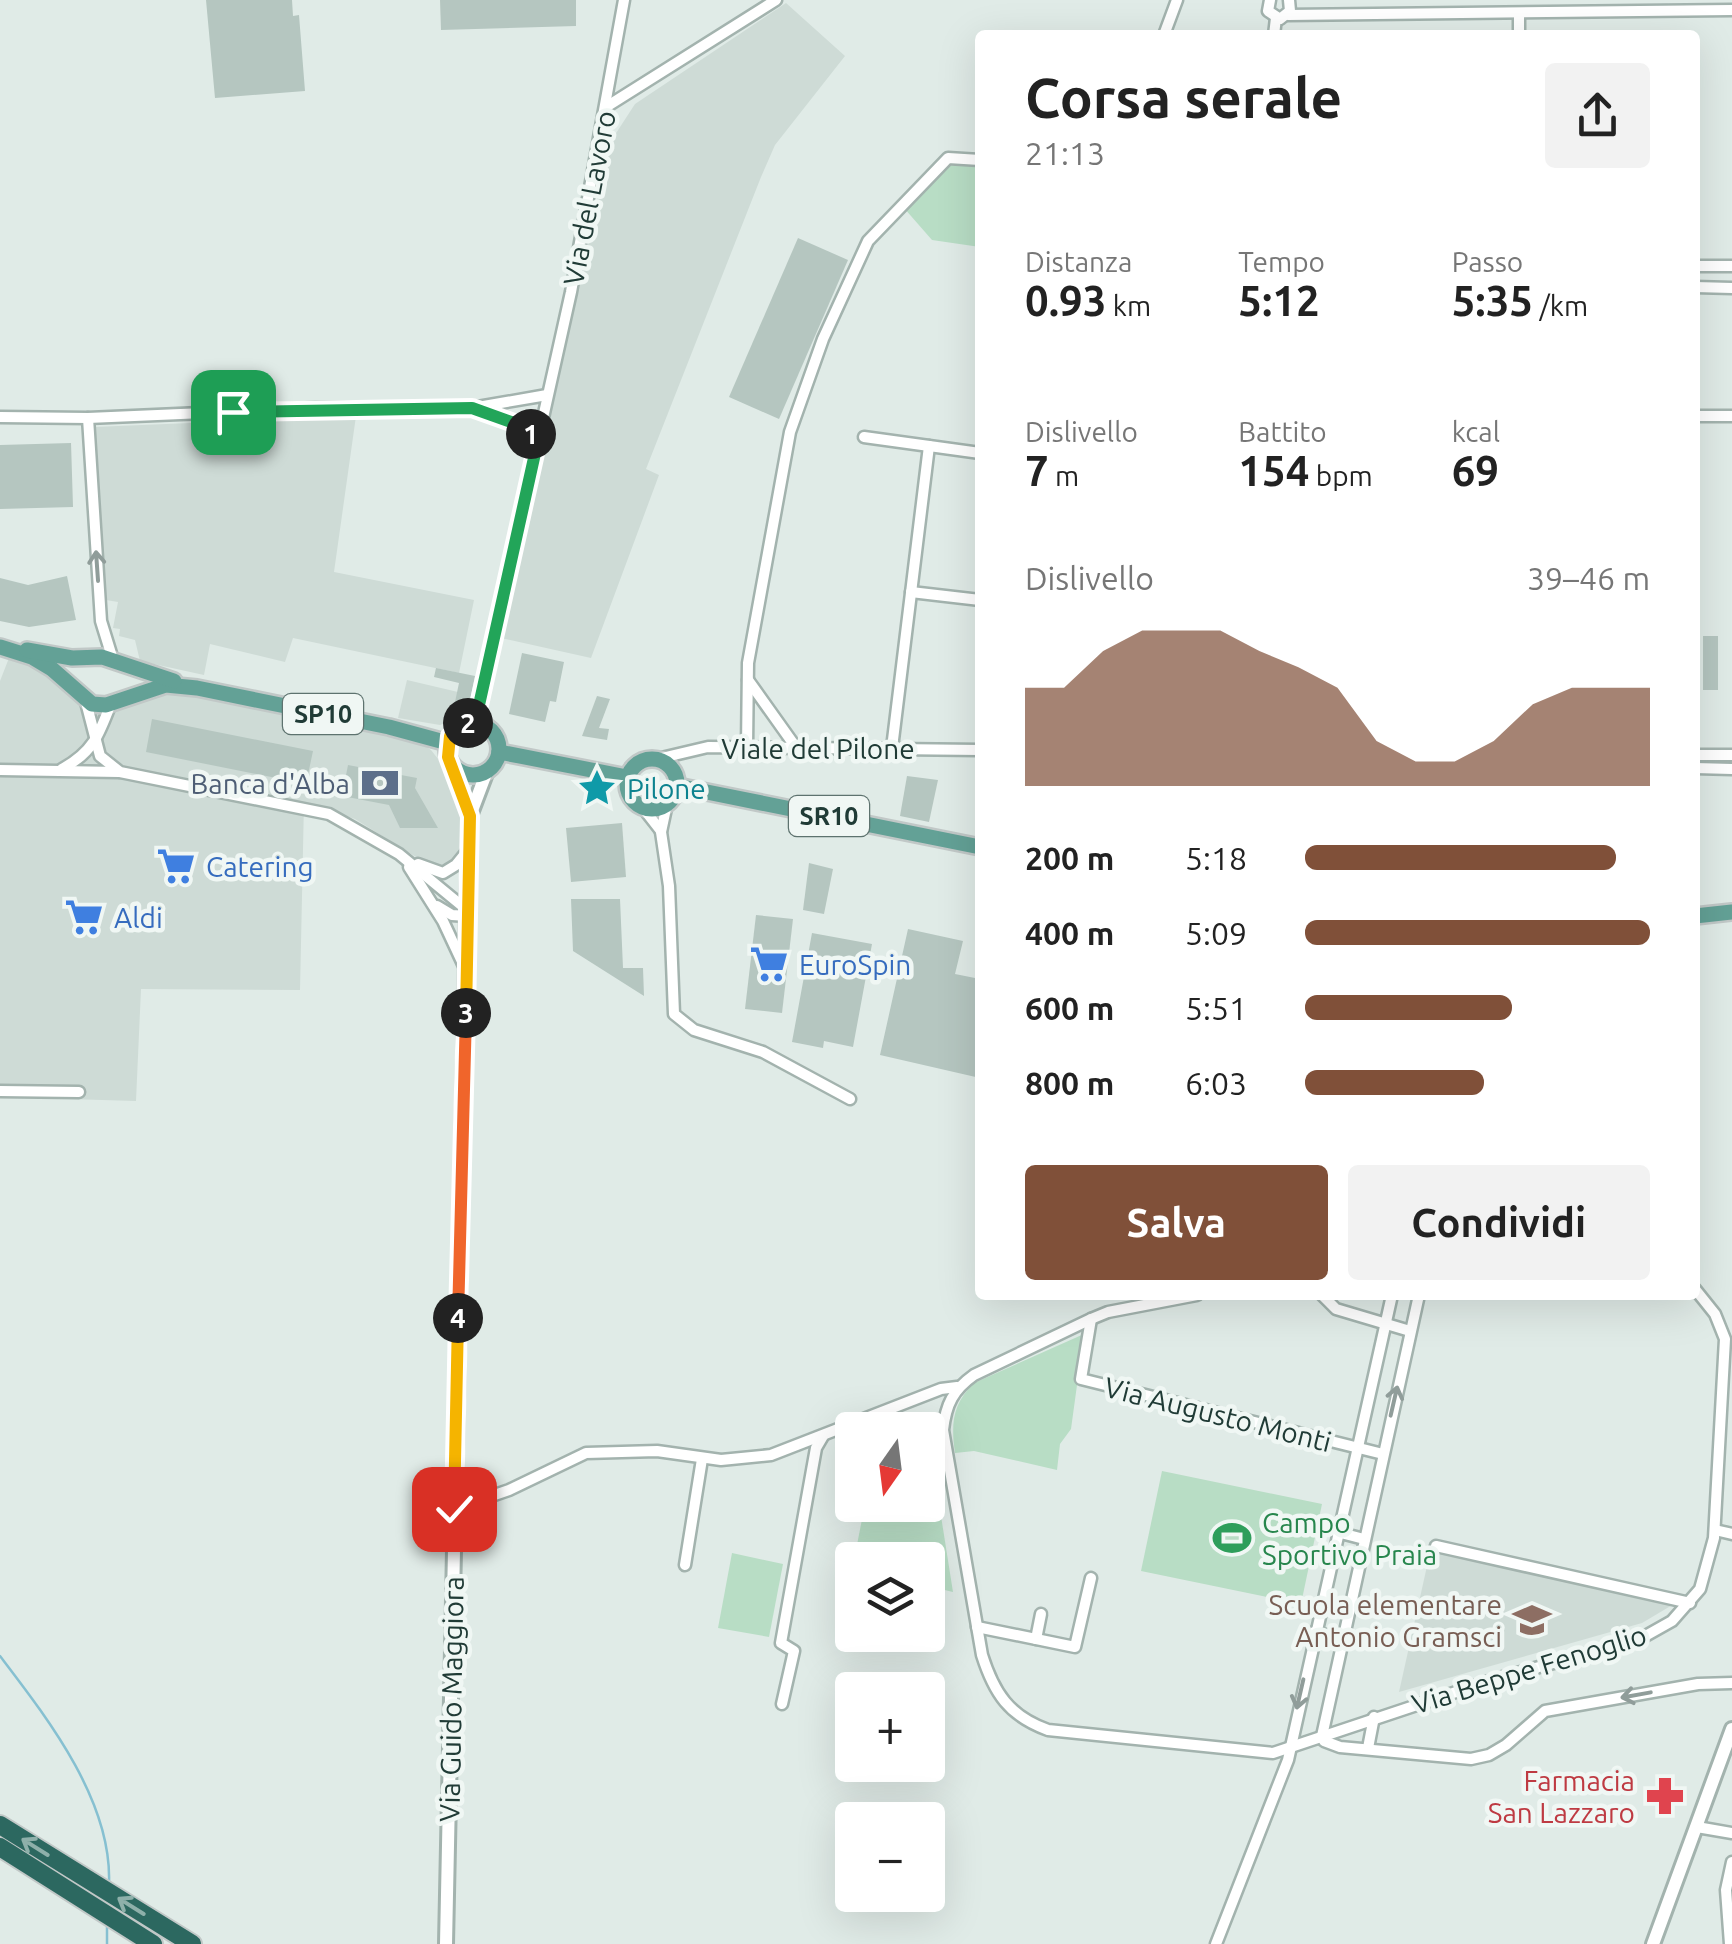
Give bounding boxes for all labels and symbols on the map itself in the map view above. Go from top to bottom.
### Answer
street label: Via del Lavoro [557,108,621,288]
pin [191,370,276,455]
pin: 1 [506,409,556,459]
one-way arrow [88,550,107,582]
road number: SP10 [283,694,363,734]
pin: 2 [443,698,493,748]
street label: Viale del Pilone [721,733,915,764]
bank icon: Banca d'Alba [359,762,401,804]
place icon: Pilone [576,767,618,809]
place label: Banca d'Alba [190,768,350,799]
place label: Pilone [627,773,706,804]
road number: SR10 [789,796,869,836]
supermarket icon: Catering [155,845,197,887]
place label: Catering [206,851,314,882]
supermarket icon: Aldi [63,896,105,938]
place label: Aldi [114,902,163,933]
supermarket icon: EuroSpin [748,943,790,985]
place label: EuroSpin [799,949,911,980]
pin: 3 [441,988,491,1038]
pin: 4 [433,1293,483,1343]
street label: Via Augusto Monti [1101,1371,1335,1457]
one-way arrow [1386,1386,1404,1418]
north arrow [835,1412,945,1522]
pin [412,1467,497,1552]
place label: Campo Sportivo Praia [1262,1507,1437,1570]
sports icon: Campo Sportivo Praia [1211,1517,1253,1559]
street label: Via Guido Maggiora [433,1576,469,1822]
place label: Scuola elementare Antonio Gramsci [1269,1589,1502,1652]
school or university icon: Scuola elementare Antonio Gramsci [1511,1599,1553,1641]
street label: Via Beppe Fenoglio [1408,1619,1650,1719]
one-way arrow [1290,1677,1308,1709]
one-way arrow [1620,1686,1652,1705]
place label: Farmacia San Lazzaro [1488,1765,1635,1828]
pharmacy icon: Farmacia San Lazzaro [1644,1775,1686,1817]
one-way arrow [21,1837,50,1857]
one-way arrow [117,1896,146,1917]

